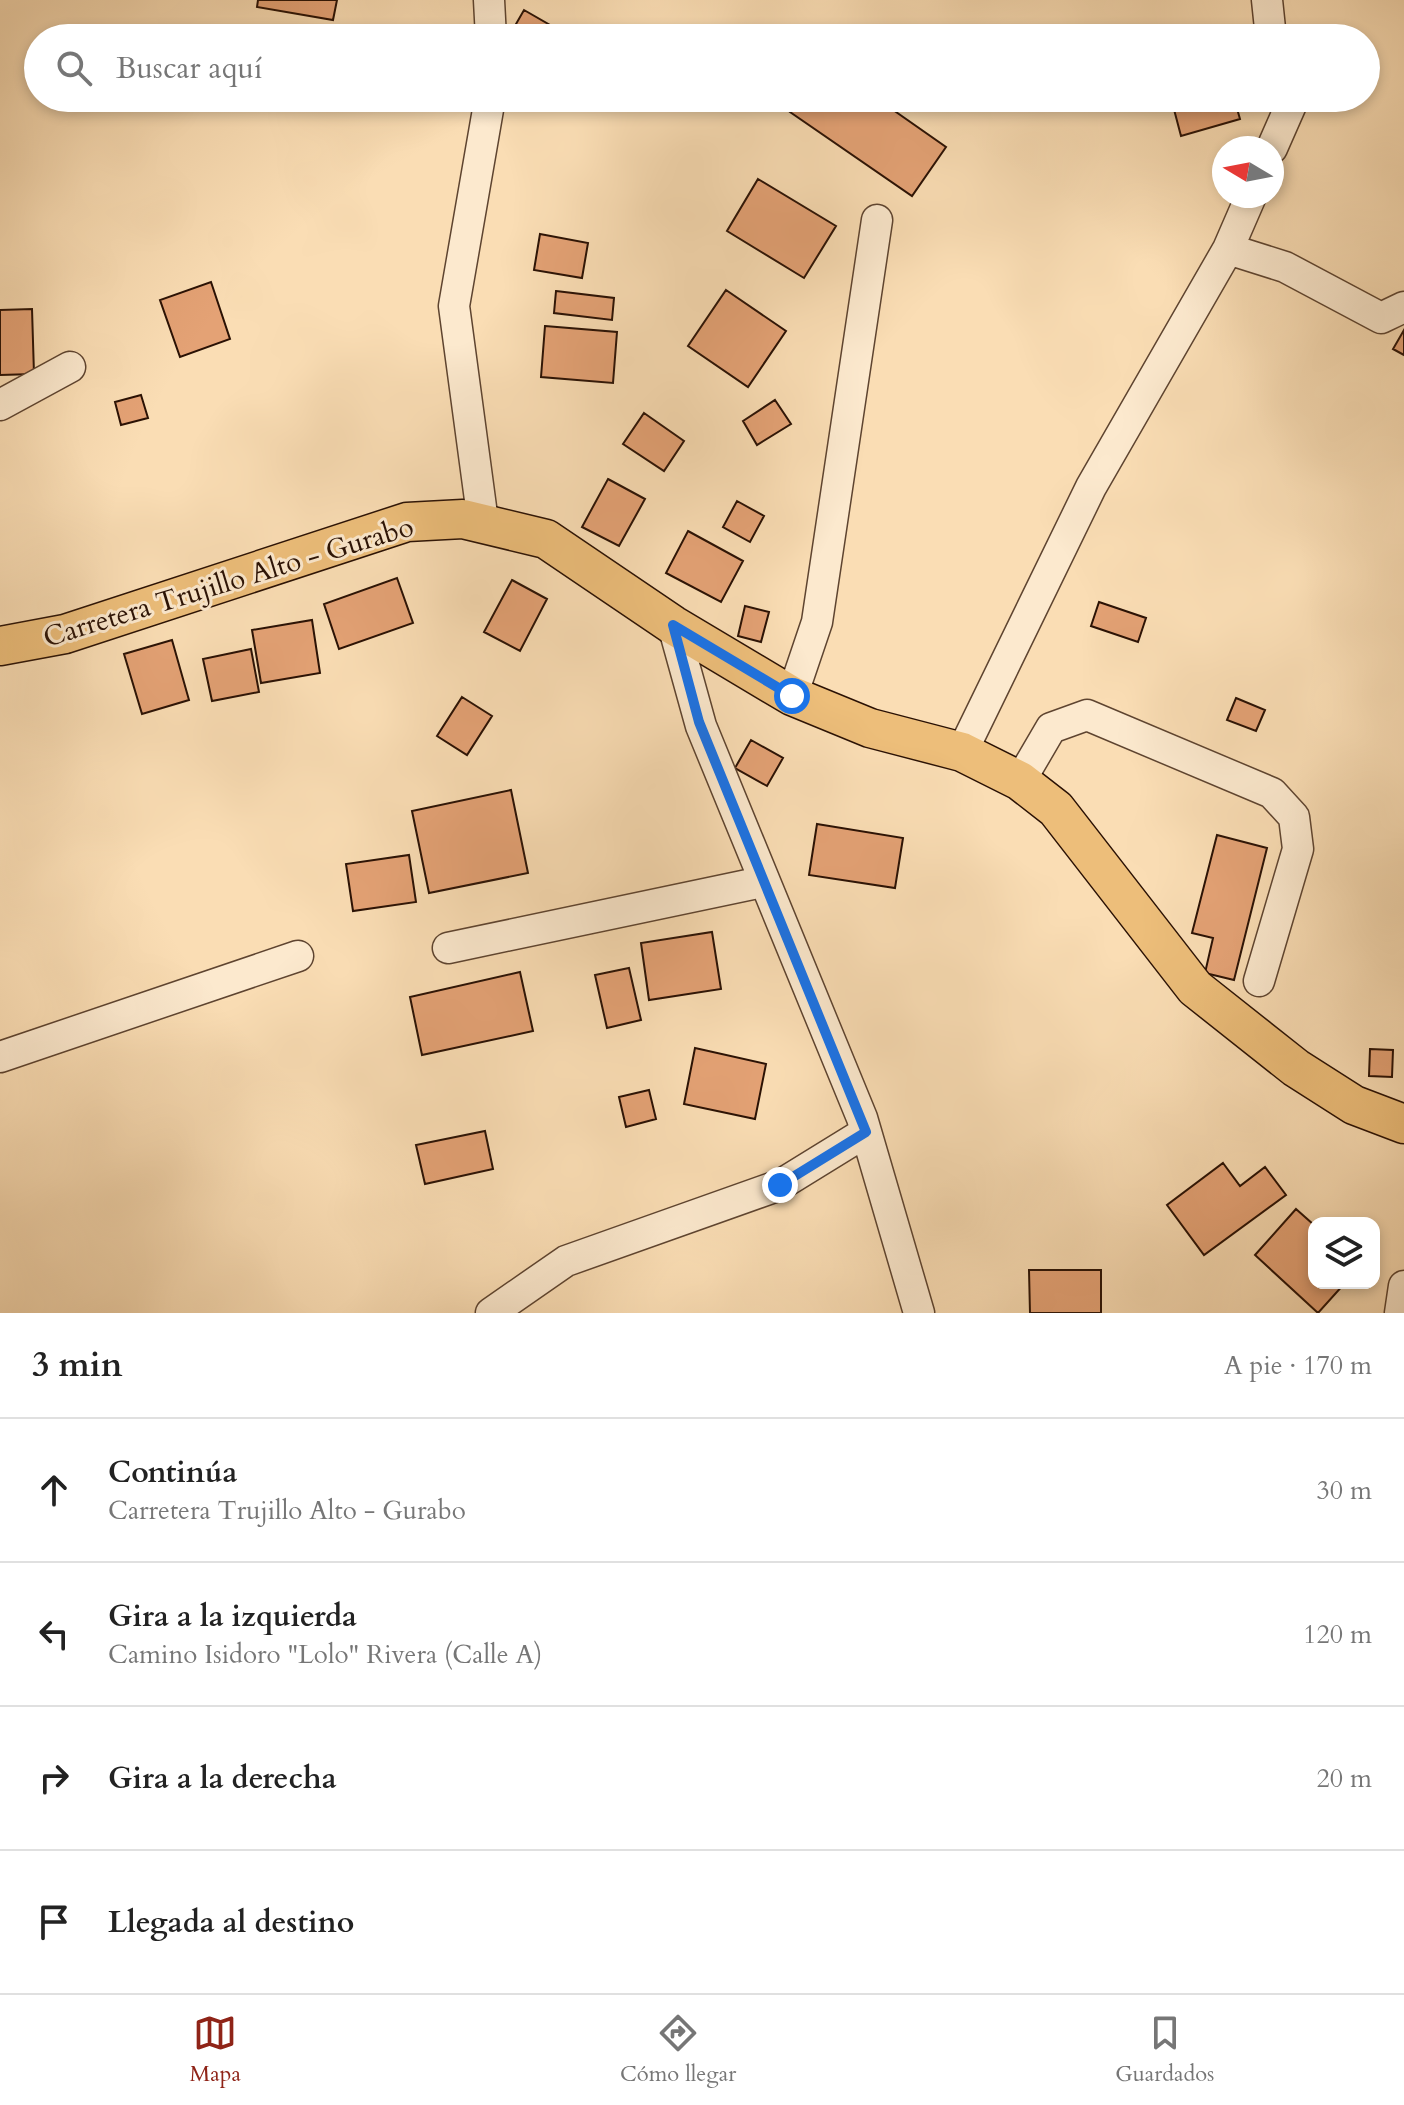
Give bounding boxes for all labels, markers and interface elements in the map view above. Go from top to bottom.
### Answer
search box [24,24,1380,112]
icon: search [52,46,96,90]
text: Buscar aquí [116,48,262,89]
north arrow [1212,136,1284,208]
street label: Carretera Trujillo Alto - Gurabo [38,507,418,656]
route start [774,678,810,714]
route end [762,1167,798,1203]
map controls [1308,1217,1380,1289]
button: layers [1308,1217,1380,1289]
text: 3 min [32,1342,123,1388]
text: A pie · 170 m [1224,1348,1372,1383]
text: Continúa [108,1452,238,1493]
icon: ahead [32,1468,76,1512]
text: 30 m [1316,1473,1372,1508]
text: Carretera Trujillo Alto - Gurabo [108,1493,466,1528]
text: Gira a la izquierda [108,1596,357,1637]
icon: left [32,1612,76,1656]
text: 120 m [1303,1617,1372,1652]
text: Camino Isidoro "Lolo" Rivera (Calle A) [108,1637,542,1672]
icon: right [32,1756,76,1800]
text: Gira a la derecha [108,1758,337,1799]
text: 20 m [1316,1761,1372,1796]
icon: arrive [32,1900,76,1944]
text: Llegada al destino [108,1902,354,1943]
tab: Mapa [190,2011,241,2089]
tab: Cómo llegar [620,2011,736,2089]
tab: Guardados [1115,2011,1214,2089]

